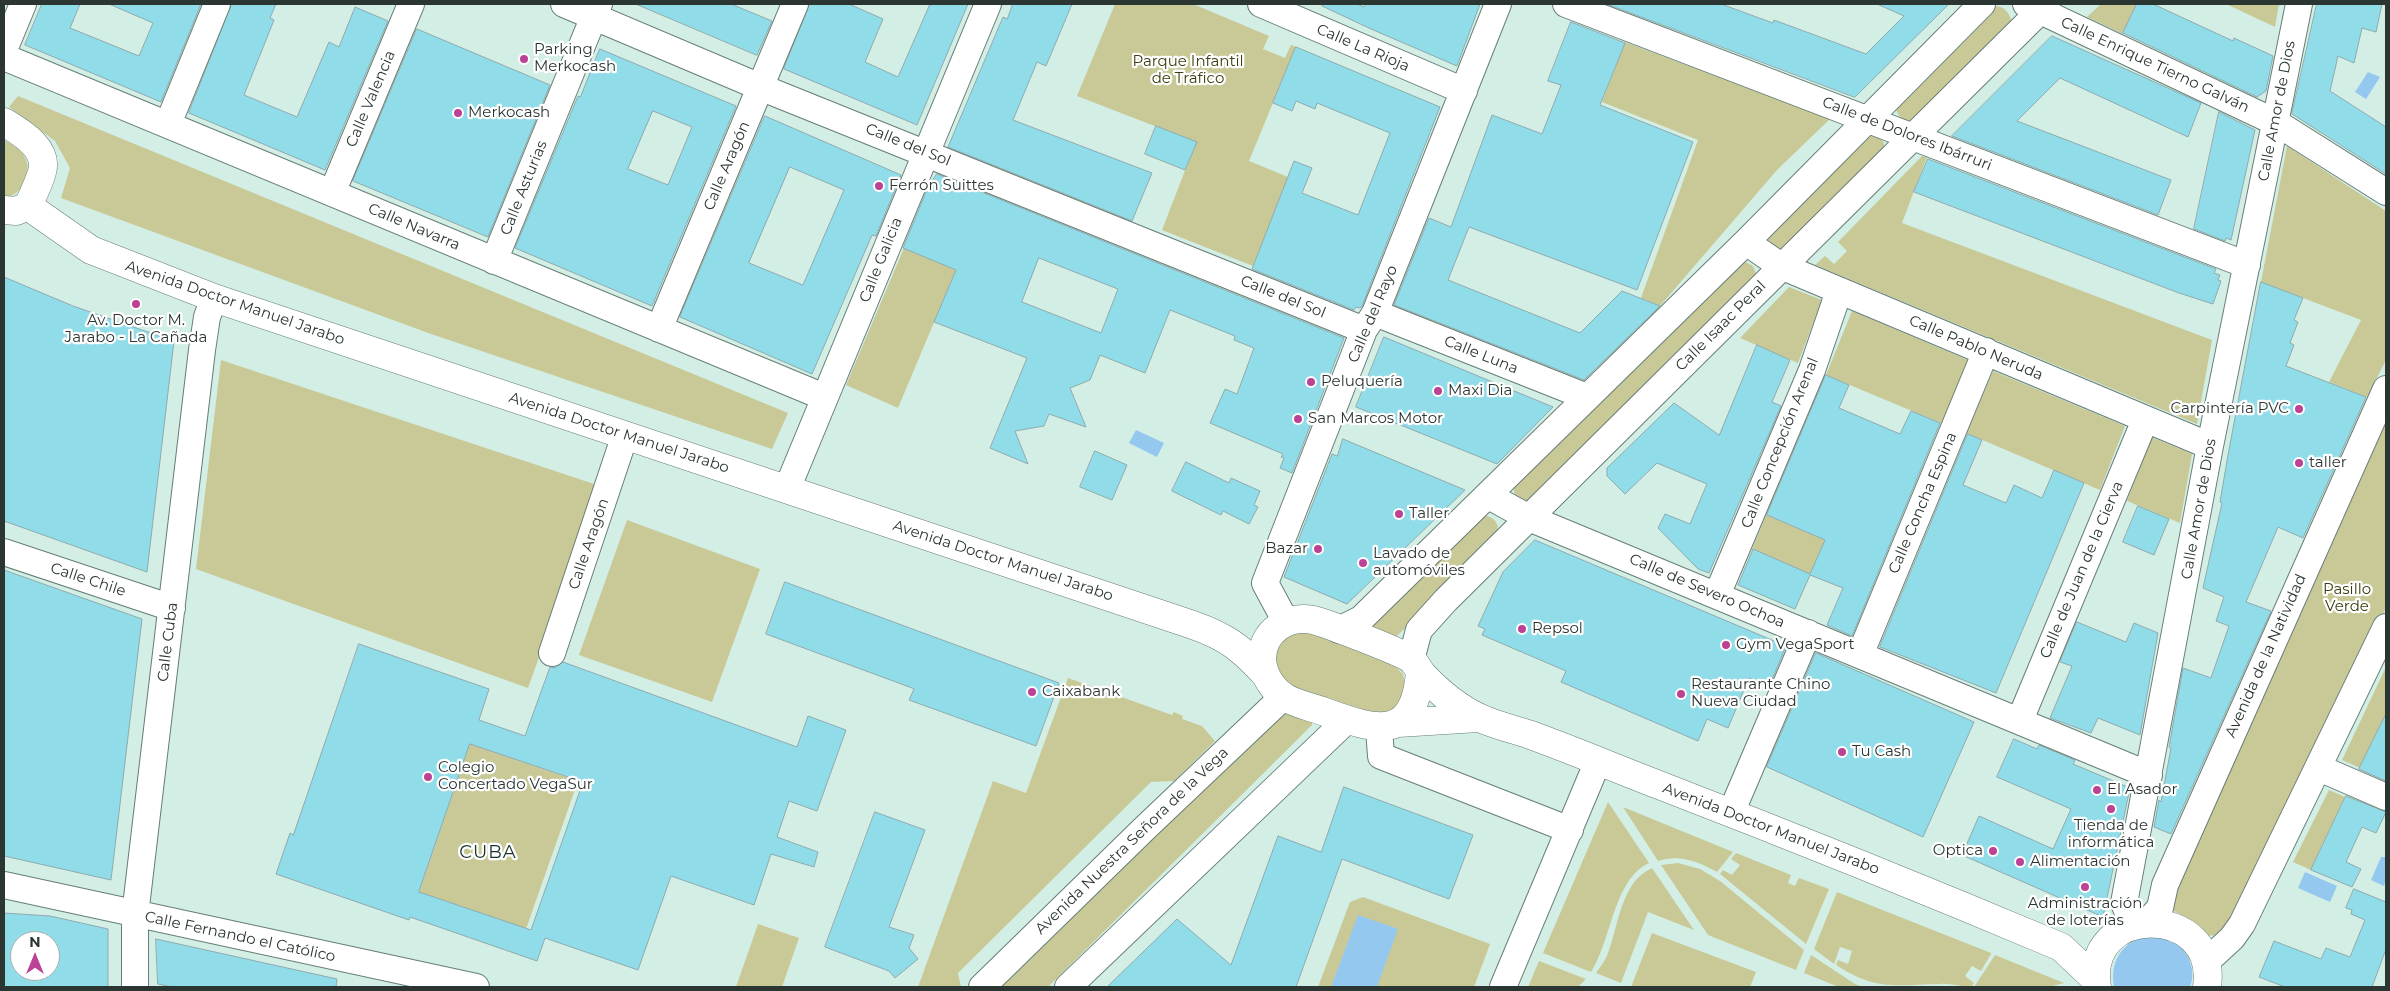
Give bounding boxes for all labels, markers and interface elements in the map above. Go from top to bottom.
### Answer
street label: Calle Enrique Tierno Galván [2058,13,2252,117]
street label: Calle La Rioja [1314,20,1412,76]
street label: Calle Amor de Dios [2255,39,2299,183]
place label: Parking Merkocash [534,41,616,76]
street label: Calle Valencia [343,48,399,150]
marker: Parking Merkocash [518,53,530,65]
park label: Parque Infantil de Tráfico [1132,53,1244,88]
street label: Calle de Dolores Ibárruri [1820,93,1994,175]
place label: Merkocash [468,104,550,122]
marker: Merkocash [452,107,464,119]
street label: Calle Aragón [700,119,754,213]
street label: Calle del Sol [863,120,953,170]
street label: Calle Asturias [497,138,551,238]
place label: Ferrón Suittes [889,177,994,195]
marker: Ferrón Suittes [873,180,885,192]
street label: Calle Navarra [365,200,463,254]
street label: Calle Galicia [856,215,906,305]
street label: Avenida Doctor Manuel Jarabo [123,257,347,349]
street label: Calle del Rayo [1344,262,1402,366]
street label: Calle del Sol [1238,272,1328,322]
street label: Calle Isaac Peral [1672,277,1770,375]
marker: Av. Doctor M. Jarabo - La Cañada [130,298,142,310]
place label: Av. Doctor M. Jarabo - La Cañada [65,312,207,347]
street label: Calle Pablo Neruda [1906,312,2046,384]
street label: Calle Luna [1441,332,1521,378]
street label: Calle Concepción Arenal [1738,355,1822,531]
place label: Peluquería [1321,373,1403,391]
marker: Peluquería [1305,376,1317,388]
place label: Maxi Dia [1448,382,1512,400]
marker: Maxi Dia [1432,385,1444,397]
street label: Avenida Doctor Manuel Jarabo [507,389,731,477]
place label: Carpintería PVC [2170,400,2289,418]
marker: Carpintería PVC [2293,403,2305,415]
place label: San Marcos Motor [1308,410,1443,428]
marker: San Marcos Motor [1292,413,1304,425]
street label: Calle Concha Espina [1885,430,1961,576]
street label: Calle Amor de Dios [2178,437,2220,581]
place label: taller [2309,454,2347,472]
marker: taller [2293,457,2305,469]
street label: Calle de Juan de la Cierva [2036,479,2128,661]
street label: Calle Aragón [565,496,613,592]
place label: Taller [1409,505,1449,523]
marker: Taller [1393,508,1405,520]
street label: Avenida Doctor Manuel Jarabo [891,517,1115,605]
place label: Bazar [1265,540,1308,558]
marker: Bazar [1312,543,1324,555]
place label: Lavado de automóviles [1373,545,1465,580]
street label: Calle de Severo Ochoa [1627,550,1787,632]
marker: Lavado de automóviles [1357,557,1369,569]
street label: Calle Chile [48,559,128,601]
street label: Avenida de la Natividad [2222,572,2310,740]
park label: Pasillo Verde [2323,581,2371,616]
street label: Calle Cuba [154,601,182,683]
place label: Repsol [1532,620,1583,638]
marker: Repsol [1516,623,1528,635]
place label: Gym VegaSport [1736,636,1855,654]
marker: Gym VegaSport [1720,639,1732,651]
place label: Restaurante Chino Nueva Ciudad [1691,676,1830,711]
place label: Caixabank [1042,683,1120,701]
marker: Caixabank [1026,686,1038,698]
marker: Restaurante Chino Nueva Ciudad [1675,688,1687,700]
place label: Tu Cash [1852,743,1911,761]
street label: Avenida Nuestra Señora de la Vega [1032,744,1232,938]
marker: Tu Cash [1836,746,1848,758]
place label: Colegio Concertado VegaSur [438,759,593,794]
marker: Colegio Concertado VegaSur [422,771,434,783]
street label: Avenida Doctor Manuel Jarabo [1660,779,1882,879]
place label: El Asador [2107,781,2177,799]
marker: El Asador [2091,784,2103,796]
marker: Tienda de informática [2105,803,2117,815]
place label: Tienda de informática [2068,817,2154,852]
district label: CUBA [459,842,517,864]
place label: Optica [1933,842,1983,860]
marker: Optica [1987,845,1999,857]
place label: Alimentación [2030,853,2130,871]
marker: Alimentación [2014,856,2026,868]
marker: Administración de loterías [2079,881,2091,893]
place label: Administración de loterías [2028,895,2142,930]
street label: Calle Fernando el Católico [143,908,337,966]
north arrow [10,931,60,981]
text: N [29,933,41,951]

